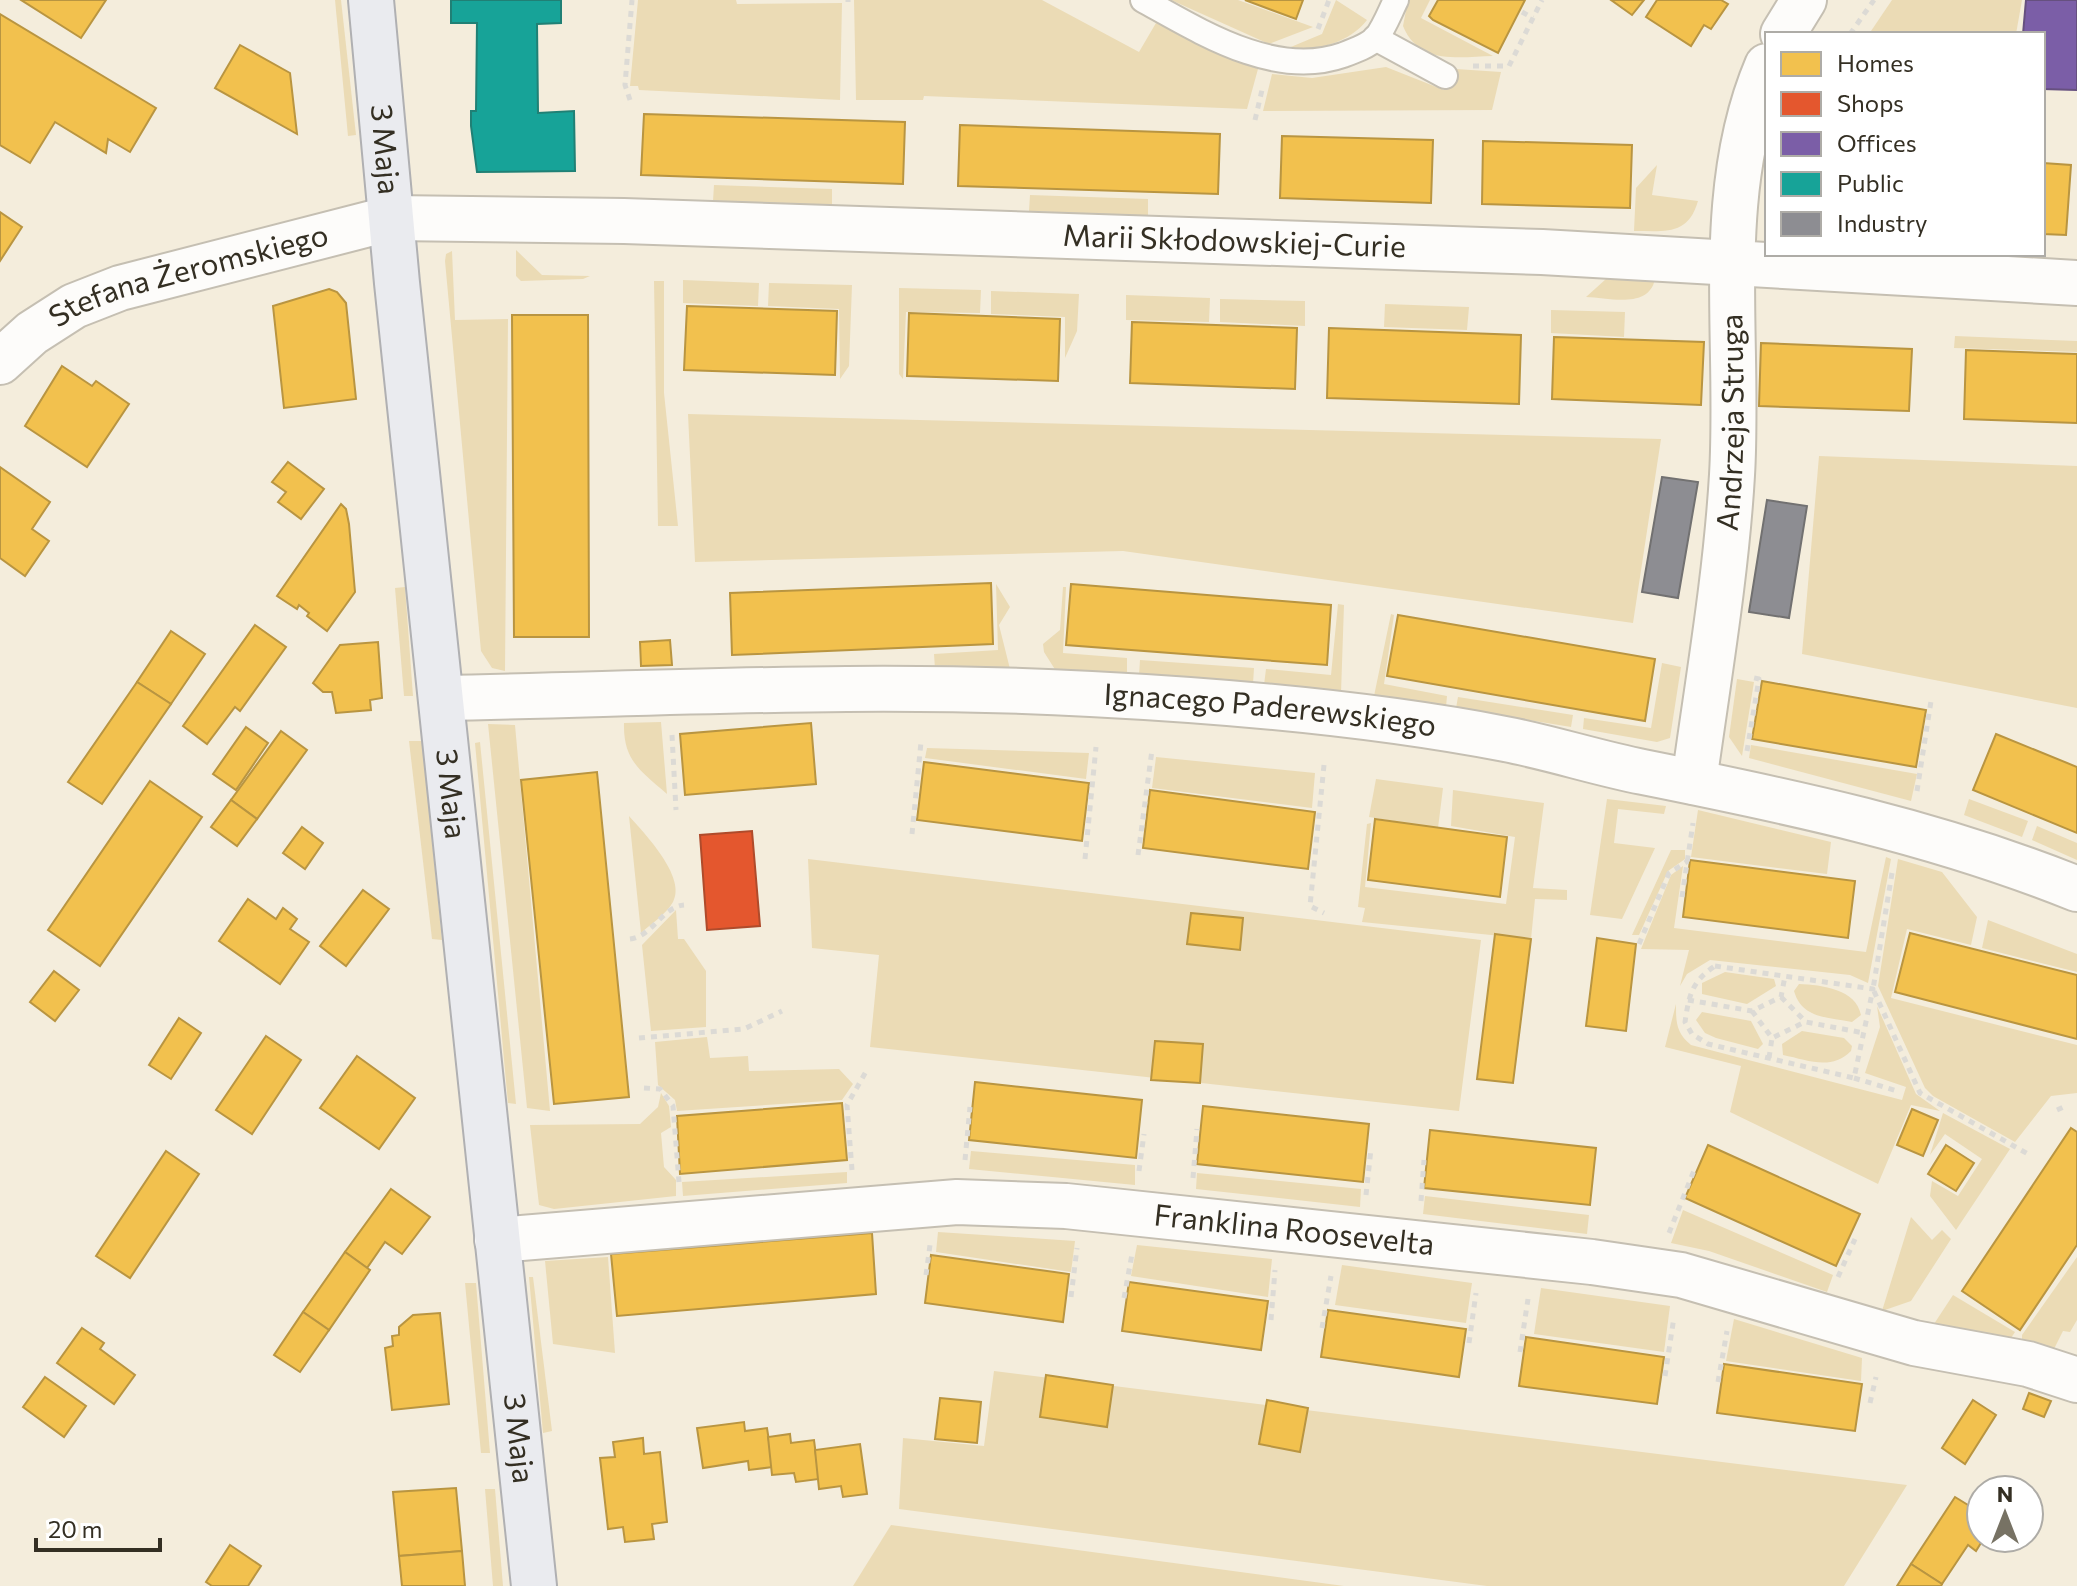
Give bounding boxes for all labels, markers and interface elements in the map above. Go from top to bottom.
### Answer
legend [1765,32,2045,256]
text: Homes [1837,48,1914,77]
text: Shops [1837,88,1904,117]
street label: 3 Maja [365,102,410,196]
text: Offices [1837,128,1917,157]
text: Public [1837,168,1904,197]
text: Industry [1837,208,1927,237]
street label: Stefana Żeromskiego [41,214,332,334]
street label: Marii Skłodowskiej-Curie [1062,215,1407,263]
street label: Andrzeja Struga [1707,314,1750,532]
street label: Ignacego Paderewskiego [1103,674,1439,743]
street label: 3 Maja [430,747,476,841]
street label: Franklina Roosevelta [1152,1194,1436,1261]
street label: 3 Maja [498,1391,544,1485]
north arrow [1965,1474,2045,1554]
text: N [1997,1480,2013,1507]
scale bar [36,1502,160,1552]
text: 20 m [48,1514,102,1543]

